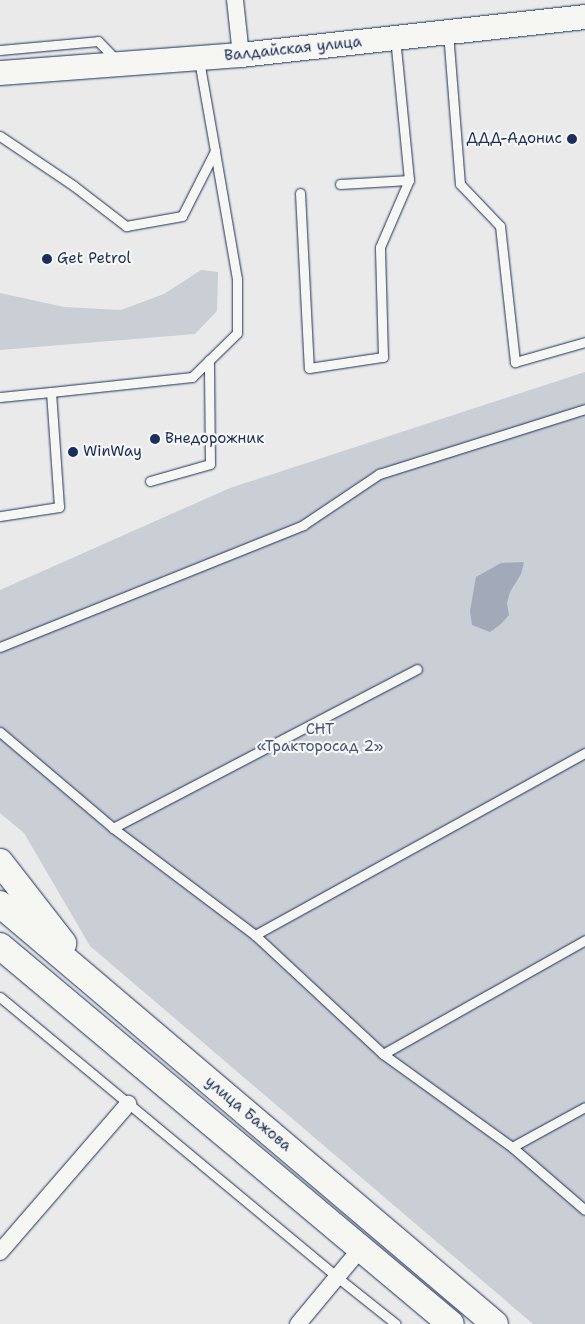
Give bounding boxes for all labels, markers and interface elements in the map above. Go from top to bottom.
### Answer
street label: Валдайская улица [223,33,363,65]
place label: ДДД-Адонис [466,130,562,148]
marker: ДДД-Адонис [566,133,578,145]
place label: Get Petrol [57,250,131,268]
marker: Get Petrol [41,253,53,265]
place label: Внедорожник [165,430,264,448]
marker: Внедорожник [149,433,161,445]
place label: WinWay [83,443,142,461]
marker: WinWay [67,446,79,458]
park label: СНТ «Тракторосад 2» [257,720,383,755]
street label: улица Бажова [201,1073,295,1155]

